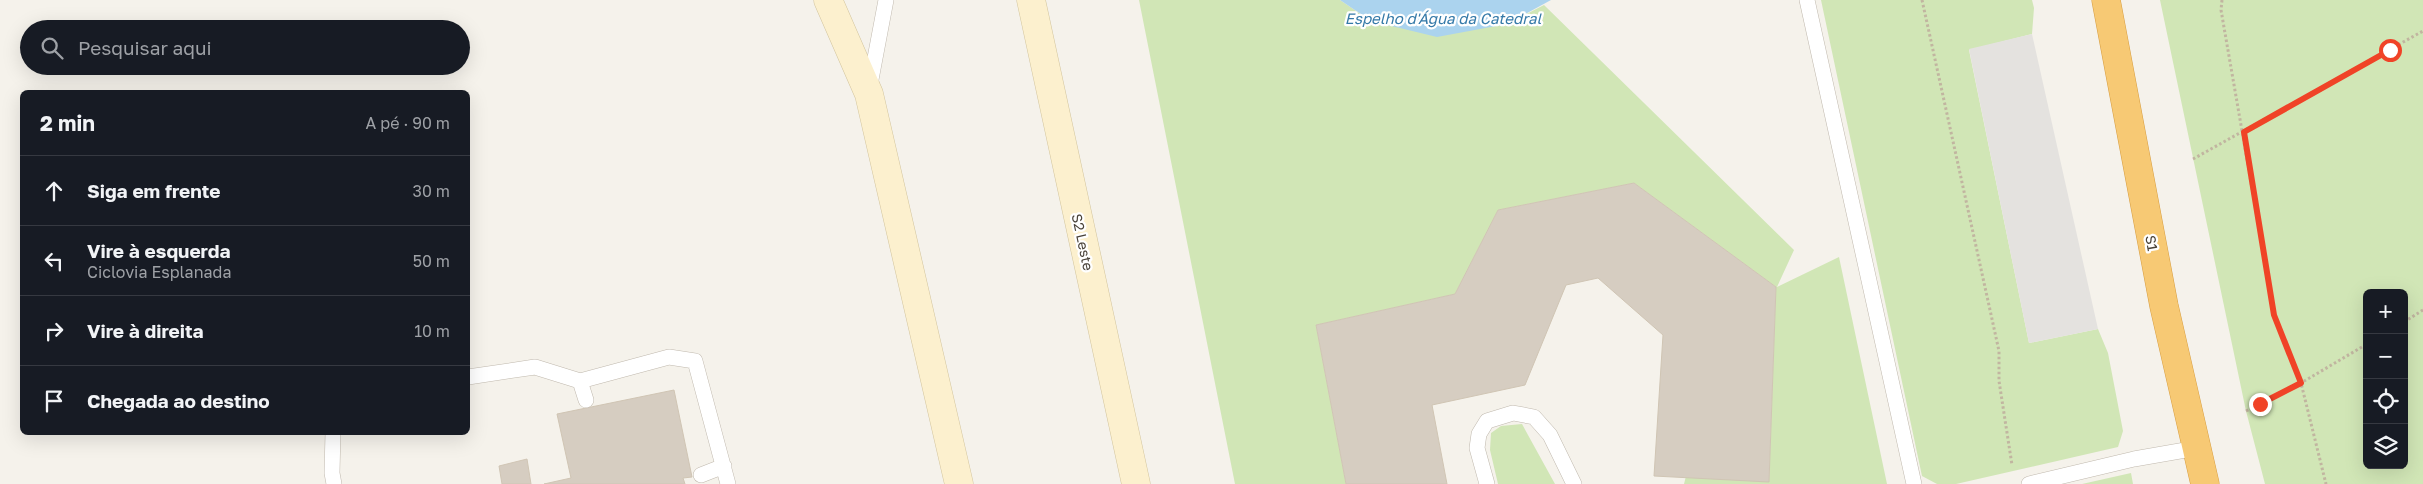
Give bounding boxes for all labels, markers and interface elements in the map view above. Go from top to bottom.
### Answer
water label: Espelho d'Água da Catedral [1345,9,1542,28]
search box [20,20,470,75]
icon: search [38,34,66,62]
text: Pesquisar aqui [78,36,212,59]
route start [2379,39,2402,62]
text: 2 min [40,110,95,136]
text: A pé · 90 m [366,113,450,133]
icon: ahead [40,177,68,205]
text: Siga em frente [87,179,221,202]
text: 30 m [413,181,450,201]
street label: S2 Leste [1069,212,1097,272]
street label: S1 [2142,234,2162,252]
text: Vire à esquerda [87,239,230,262]
icon: left [40,247,68,275]
text: 50 m [413,251,450,271]
text: Ciclovia Esplanada [87,262,231,282]
map controls [2363,289,2408,469]
button: + [2363,289,2408,334]
icon: right [40,317,68,345]
text: Vire à direita [87,319,204,342]
text: 10 m [414,321,450,341]
button: − [2363,334,2408,379]
button: locate [2363,379,2408,424]
icon: arrive [40,387,68,415]
text: Chegada ao destino [87,389,270,412]
route end [2249,393,2272,416]
button: layers [2363,424,2408,469]

